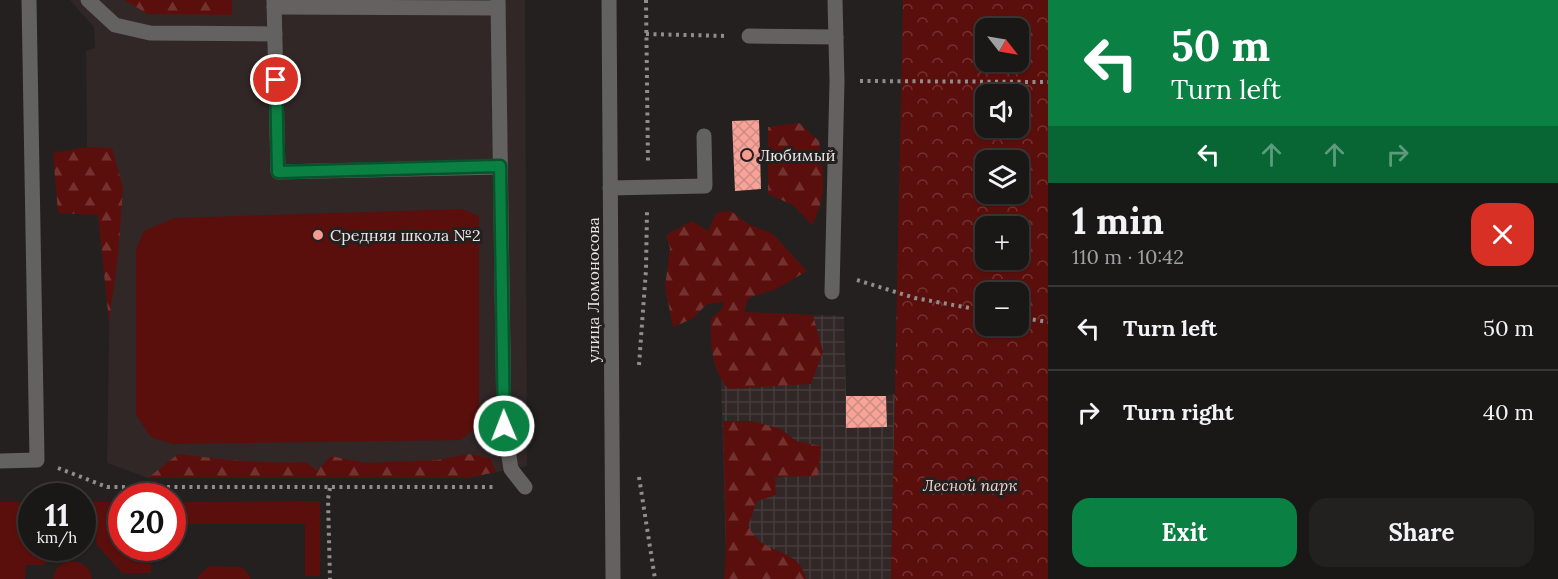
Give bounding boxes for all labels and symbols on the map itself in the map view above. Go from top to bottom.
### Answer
north arrow [975,18,1029,72]
pin [250,54,301,105]
place label: Любимый [759,145,836,165]
marker: Любимый [740,148,754,162]
street label: улица Ломоносова [583,217,603,363]
place label: Средняя школа №2 [330,225,481,245]
marker: Средняя школа №2 [311,228,325,242]
position arrow [472,394,536,458]
park label: Лесной парк [923,475,1017,495]
speed limit sign: 20 [108,483,186,561]

